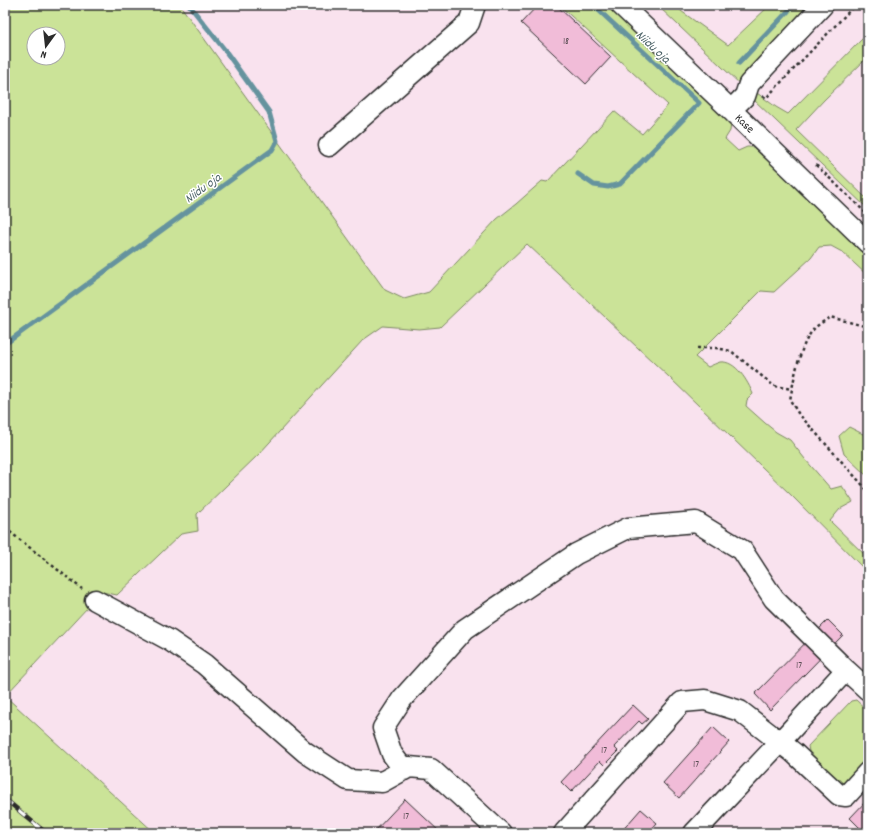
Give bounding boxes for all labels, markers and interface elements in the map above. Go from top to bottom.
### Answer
north arrow [26,26,66,66]
water label: Niidu oja [631,27,674,69]
house number: 18 [563,35,569,49]
text: N [39,45,49,62]
street label: Kase [730,110,758,138]
water label: Niidu oja [181,169,226,209]
house number: 17 [796,659,802,673]
house number: 17 [601,744,607,758]
house number: 17 [693,758,699,772]
house number: 17 [403,810,409,824]

